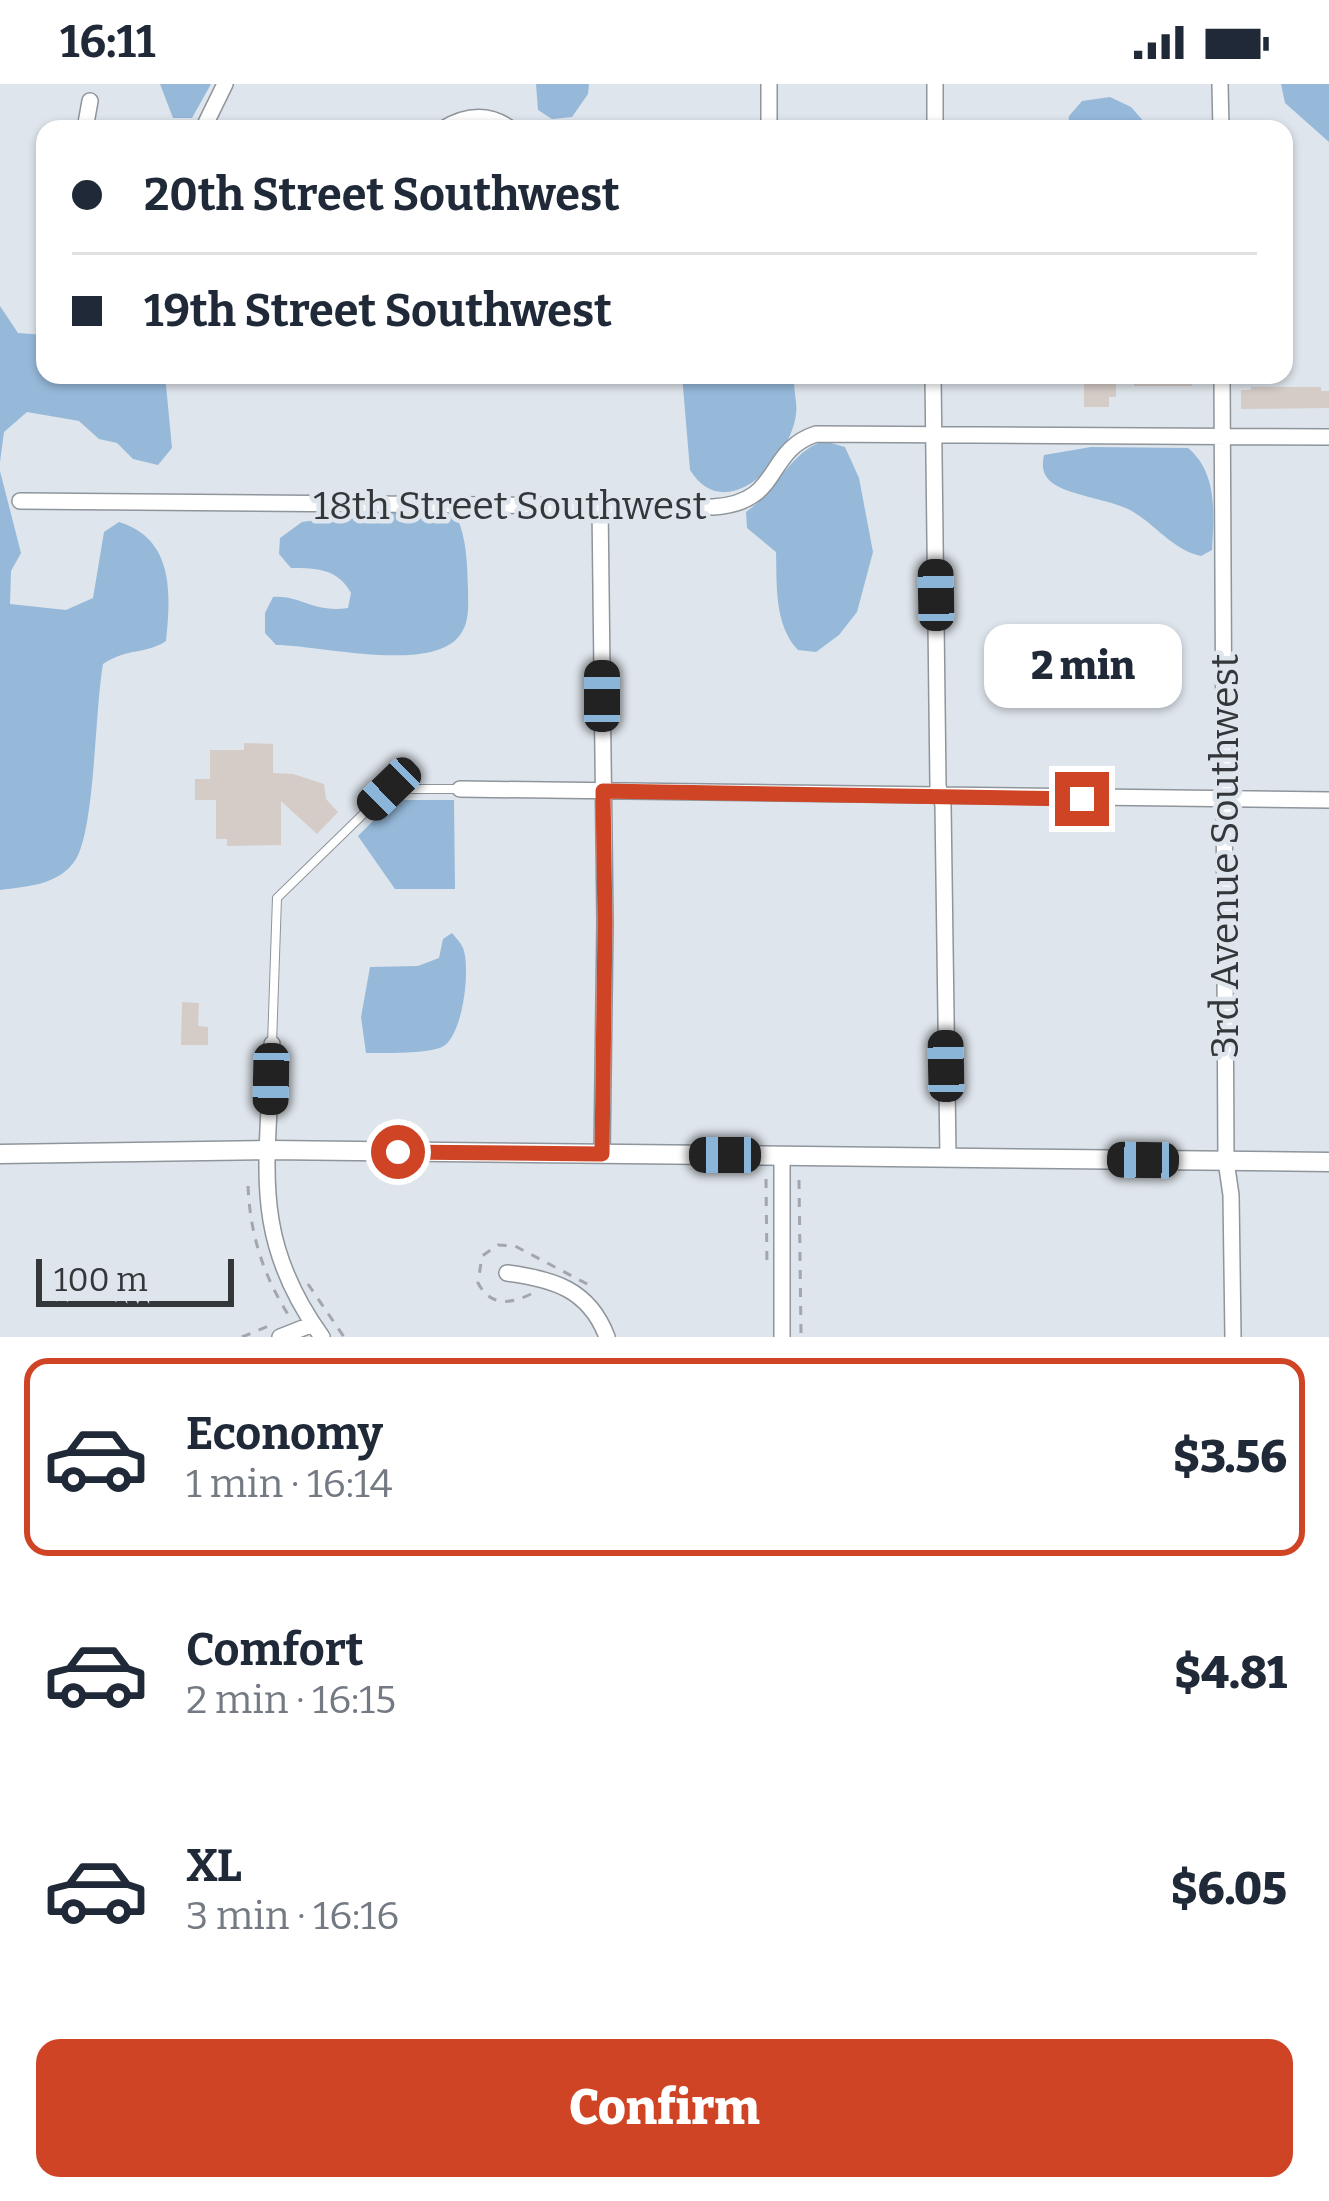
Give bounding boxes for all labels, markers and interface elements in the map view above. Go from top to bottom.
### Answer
text: 16:11 [60,15,155,69]
text: 20th Street Southwest [144,168,620,222]
text: 19th Street Southwest [144,284,612,338]
street label: 18th Street Southwest [313,483,707,529]
car [917,559,955,631]
callout: 2 min [983,625,1181,709]
text: 2 min [1031,643,1135,689]
street label: 3rd Avenue Southwest [1202,654,1248,1058]
car [584,660,620,732]
car [351,751,427,827]
route end [1055,772,1109,826]
car [927,1030,965,1102]
car [252,1043,290,1115]
route start [371,1125,425,1179]
car [689,1137,761,1173]
car [1107,1141,1179,1179]
scale bar [36,1253,234,1306]
text: 100 m [54,1260,148,1300]
icon: car [42,1403,150,1511]
text: Economy [186,1407,383,1461]
text: $3.56 [1173,1430,1287,1484]
text: 1 min · 16:14 [186,1461,393,1507]
icon: car [42,1619,150,1727]
text: Comfort [186,1623,364,1677]
text: $4.81 [1174,1646,1287,1700]
text: 2 min · 16:15 [186,1677,396,1723]
icon: car [42,1835,150,1943]
text: XL [186,1839,242,1893]
text: $6.05 [1171,1862,1287,1916]
text: 3 min · 16:16 [186,1893,399,1939]
button: Confirm [36,2039,1293,2177]

